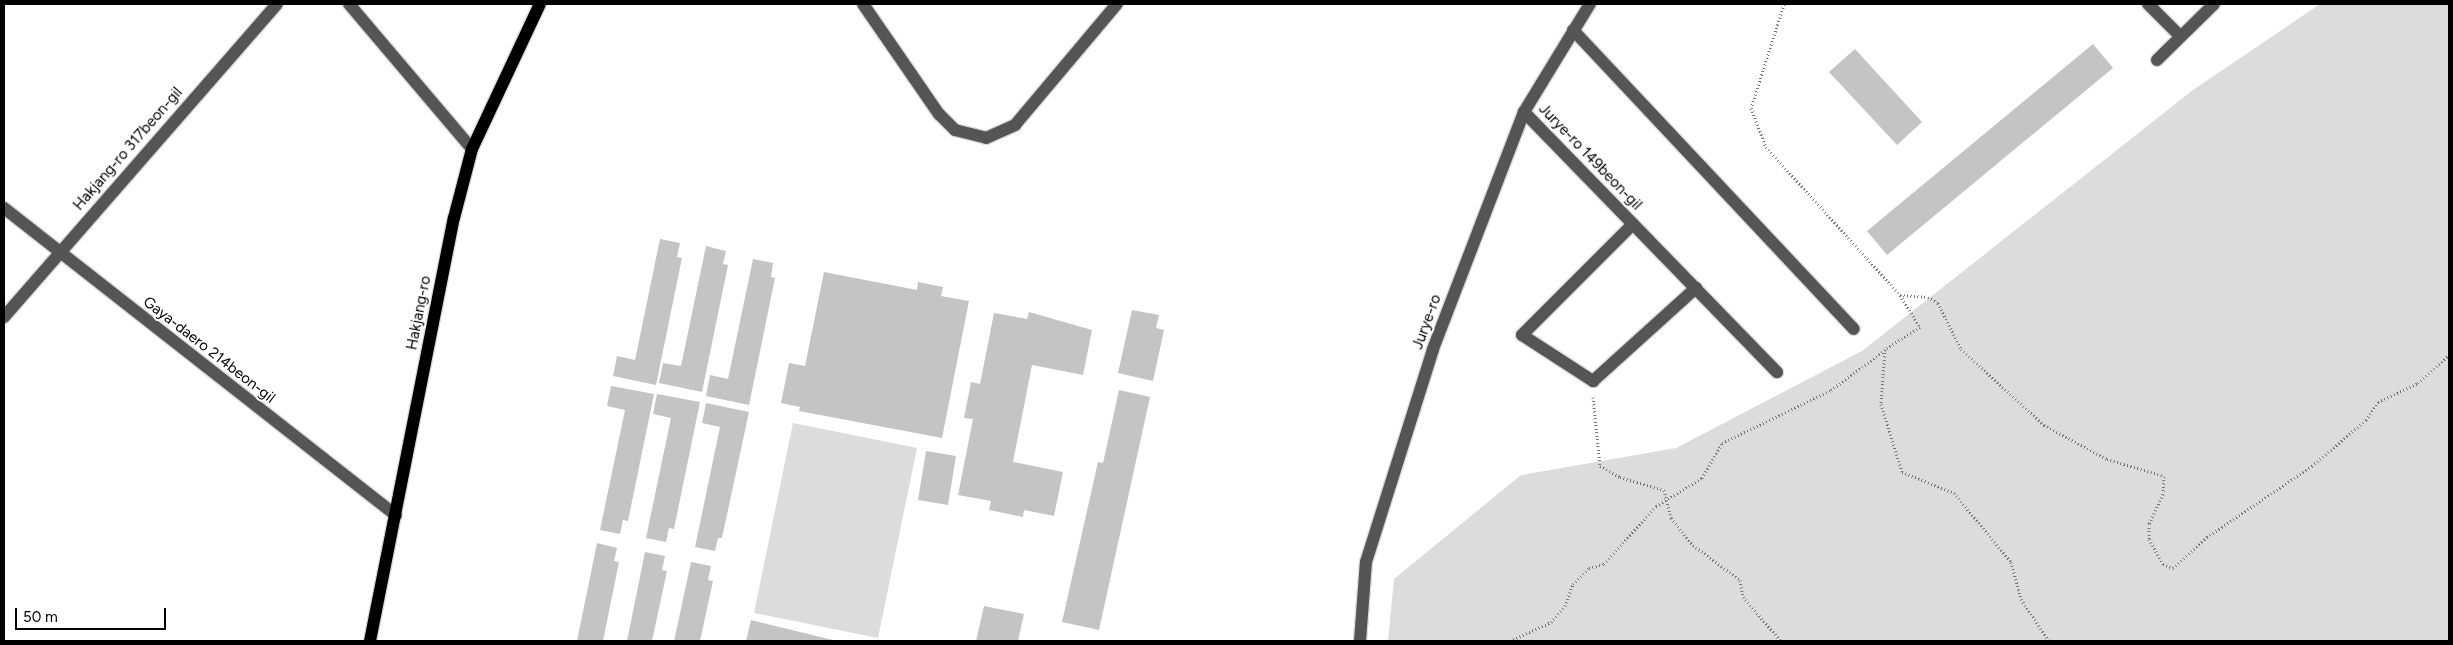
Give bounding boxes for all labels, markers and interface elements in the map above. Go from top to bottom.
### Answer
street label: Hakjang-ro 317beon-gil [70,84,186,214]
street label: Jurye-ro 149beon-gil [1535,100,1645,214]
street label: Hakjang-ro [403,274,435,352]
street label: Jurye-ro [1409,292,1445,352]
street label: Gaya-daero 214beon-gil [139,293,279,407]
scale bar [18,598,169,630]
text: 50 m [23,608,58,626]

